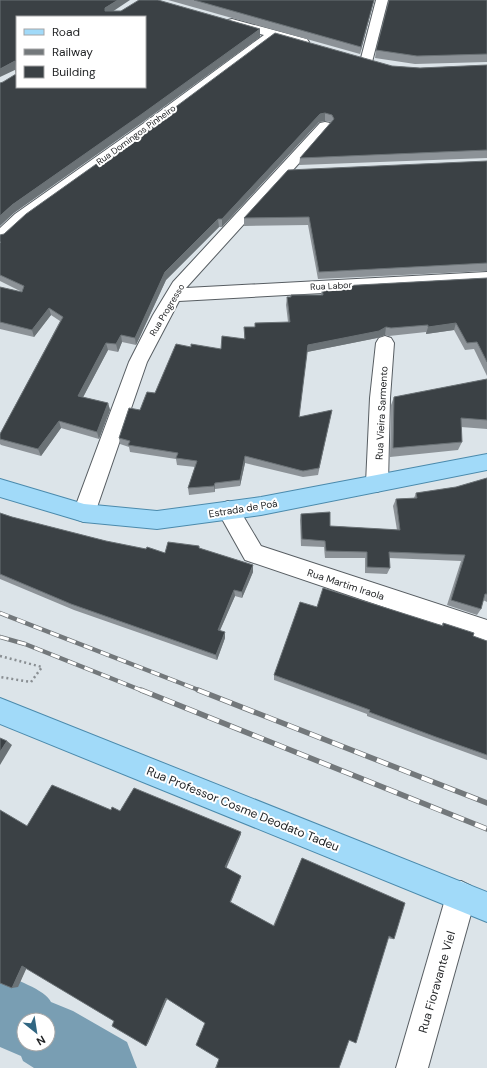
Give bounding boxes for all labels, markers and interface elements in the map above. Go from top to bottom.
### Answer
legend [16,16,146,88]
text: Road [52,24,80,40]
text: Railway [52,44,93,60]
text: Building [52,64,96,80]
street label: Rua Domingos Pinheiro [94,102,178,168]
street label: Rua Labor [310,279,353,293]
street label: Rua Progresso [147,282,187,338]
street label: Rua Vieira Sarmento [373,366,390,460]
street label: Estrada de Poá [208,497,278,520]
street label: Rua Martim Iraola [306,566,386,603]
street label: Rua Professor Cosme Deodato Tadeu [144,763,342,855]
street label: Rua Fioravante Viel [415,929,459,1035]
north arrow [16,1012,56,1052]
text: N [34,1033,48,1049]

